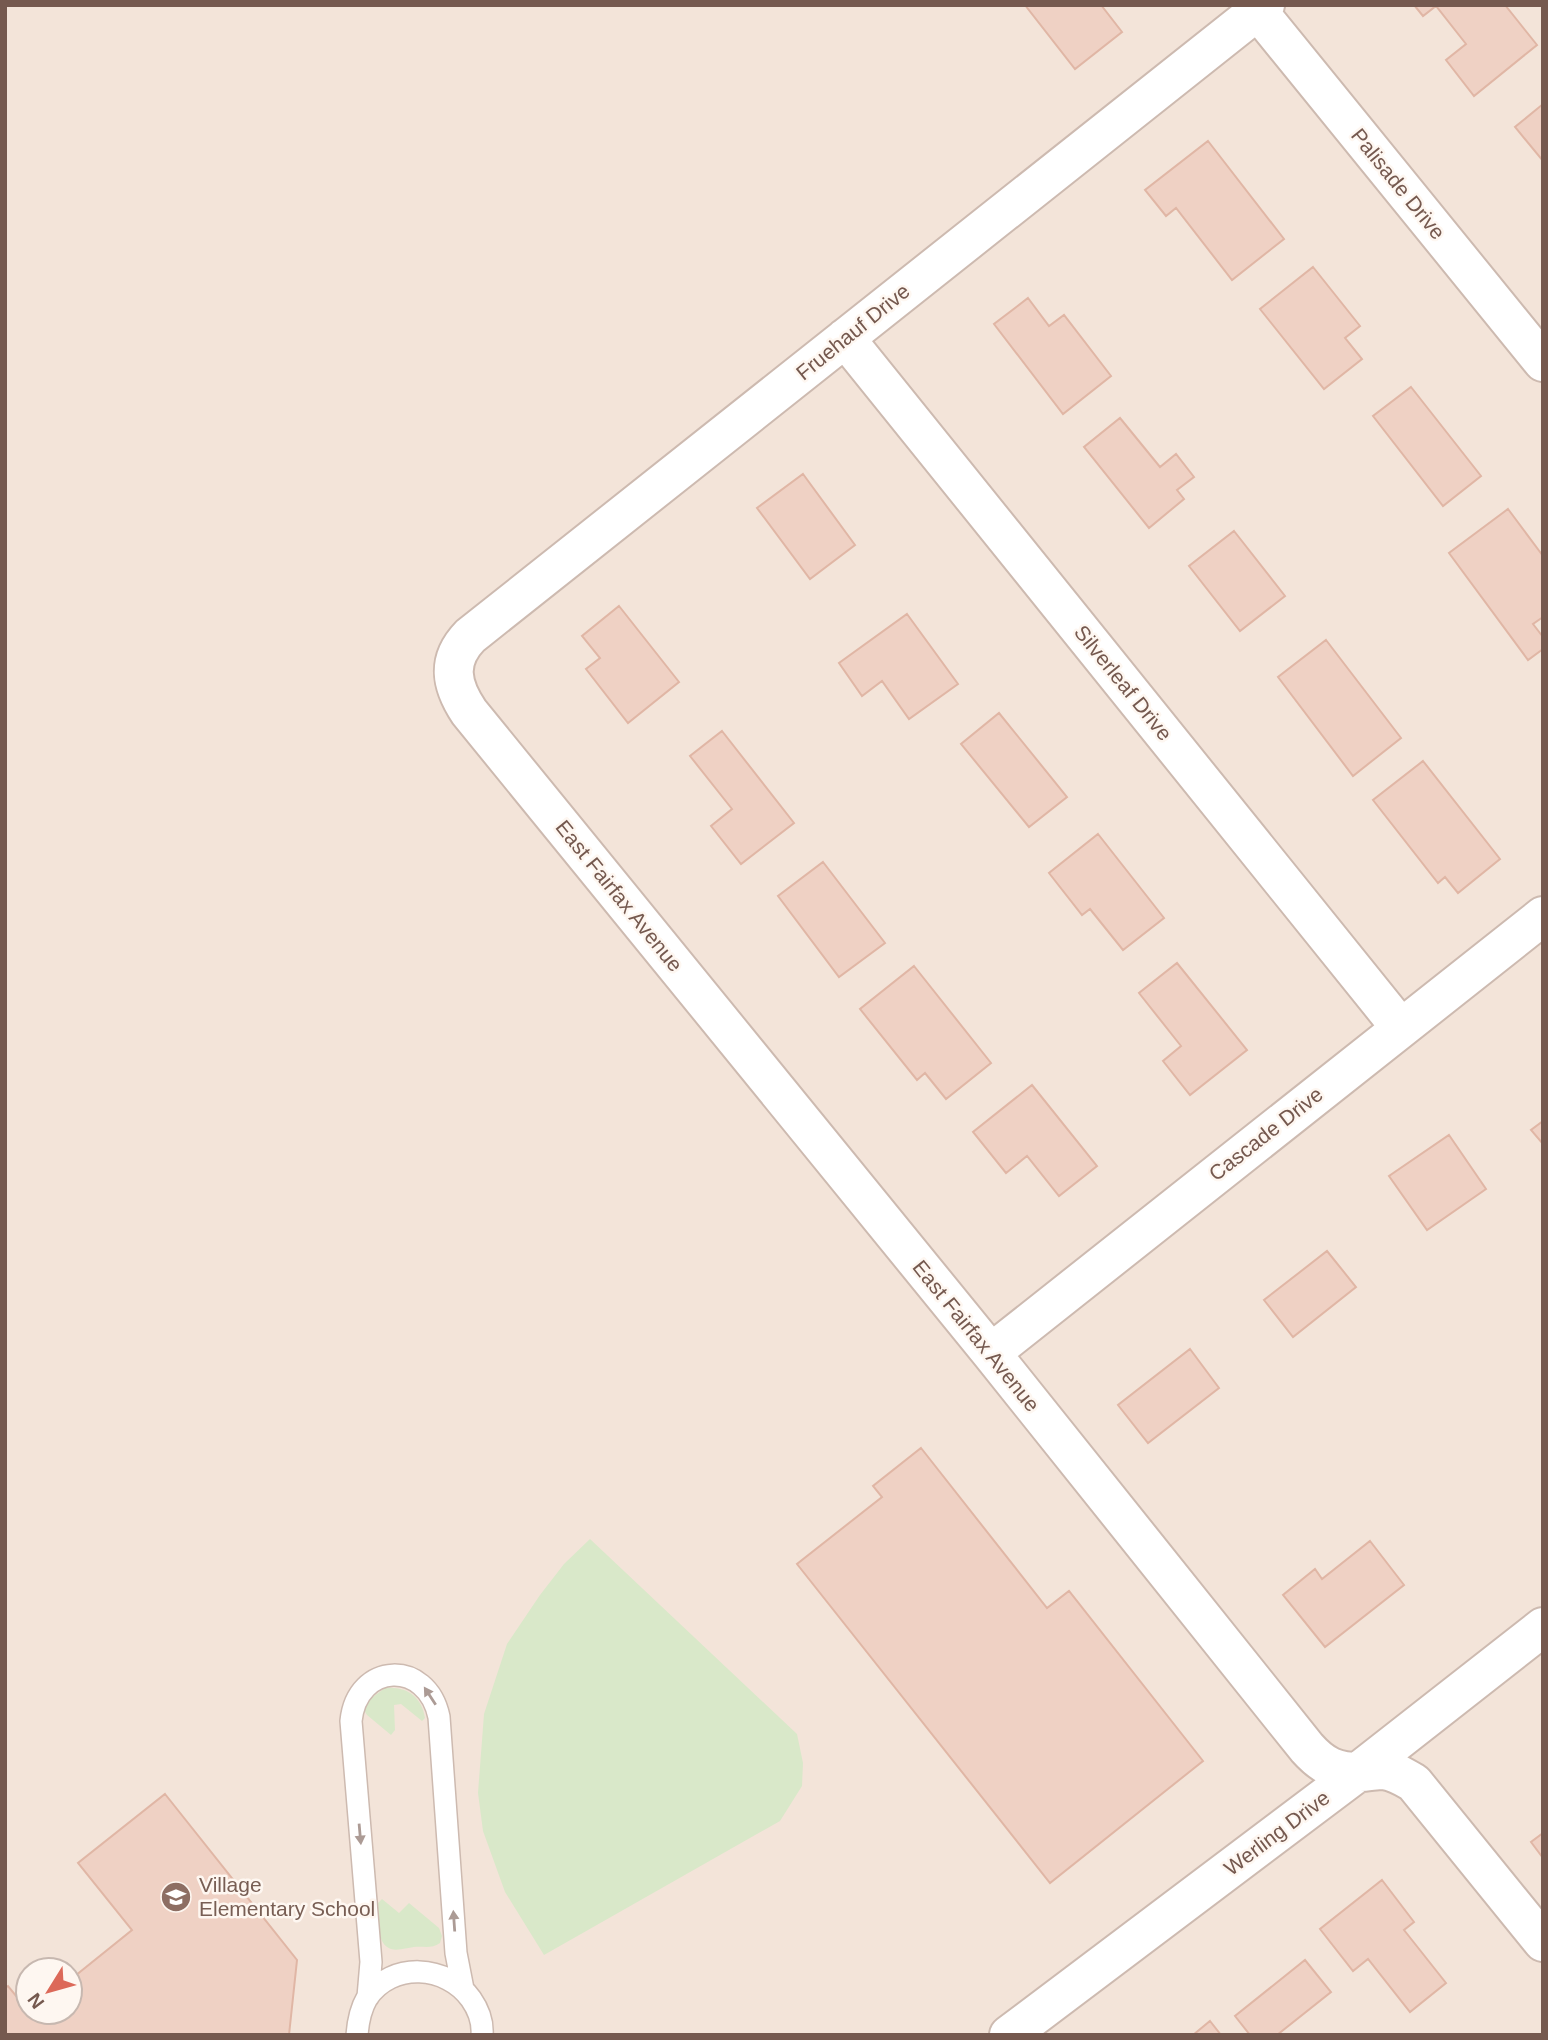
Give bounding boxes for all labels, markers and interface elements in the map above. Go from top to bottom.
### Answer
street label: Palisade Drive [1347,124,1450,244]
street label: Fruehauf Drive [791,279,914,384]
street label: Silverleaf Drive [1070,621,1177,745]
street label: East Fairfax Avenue [551,816,687,976]
street label: Cascade Drive [1204,1082,1327,1185]
street label: East Fairfax Avenue [908,1256,1044,1416]
one-way arrow [424,1687,437,1706]
street label: Werling Drive [1220,1786,1334,1880]
one-way arrow [355,1823,366,1845]
place label: Village Elementary School [199,1873,375,1920]
school or university icon: Village Elementary School [159,1880,193,1914]
one-way arrow [448,1910,459,1932]
north arrow [14,1956,84,2026]
text: N [23,1989,48,2013]

